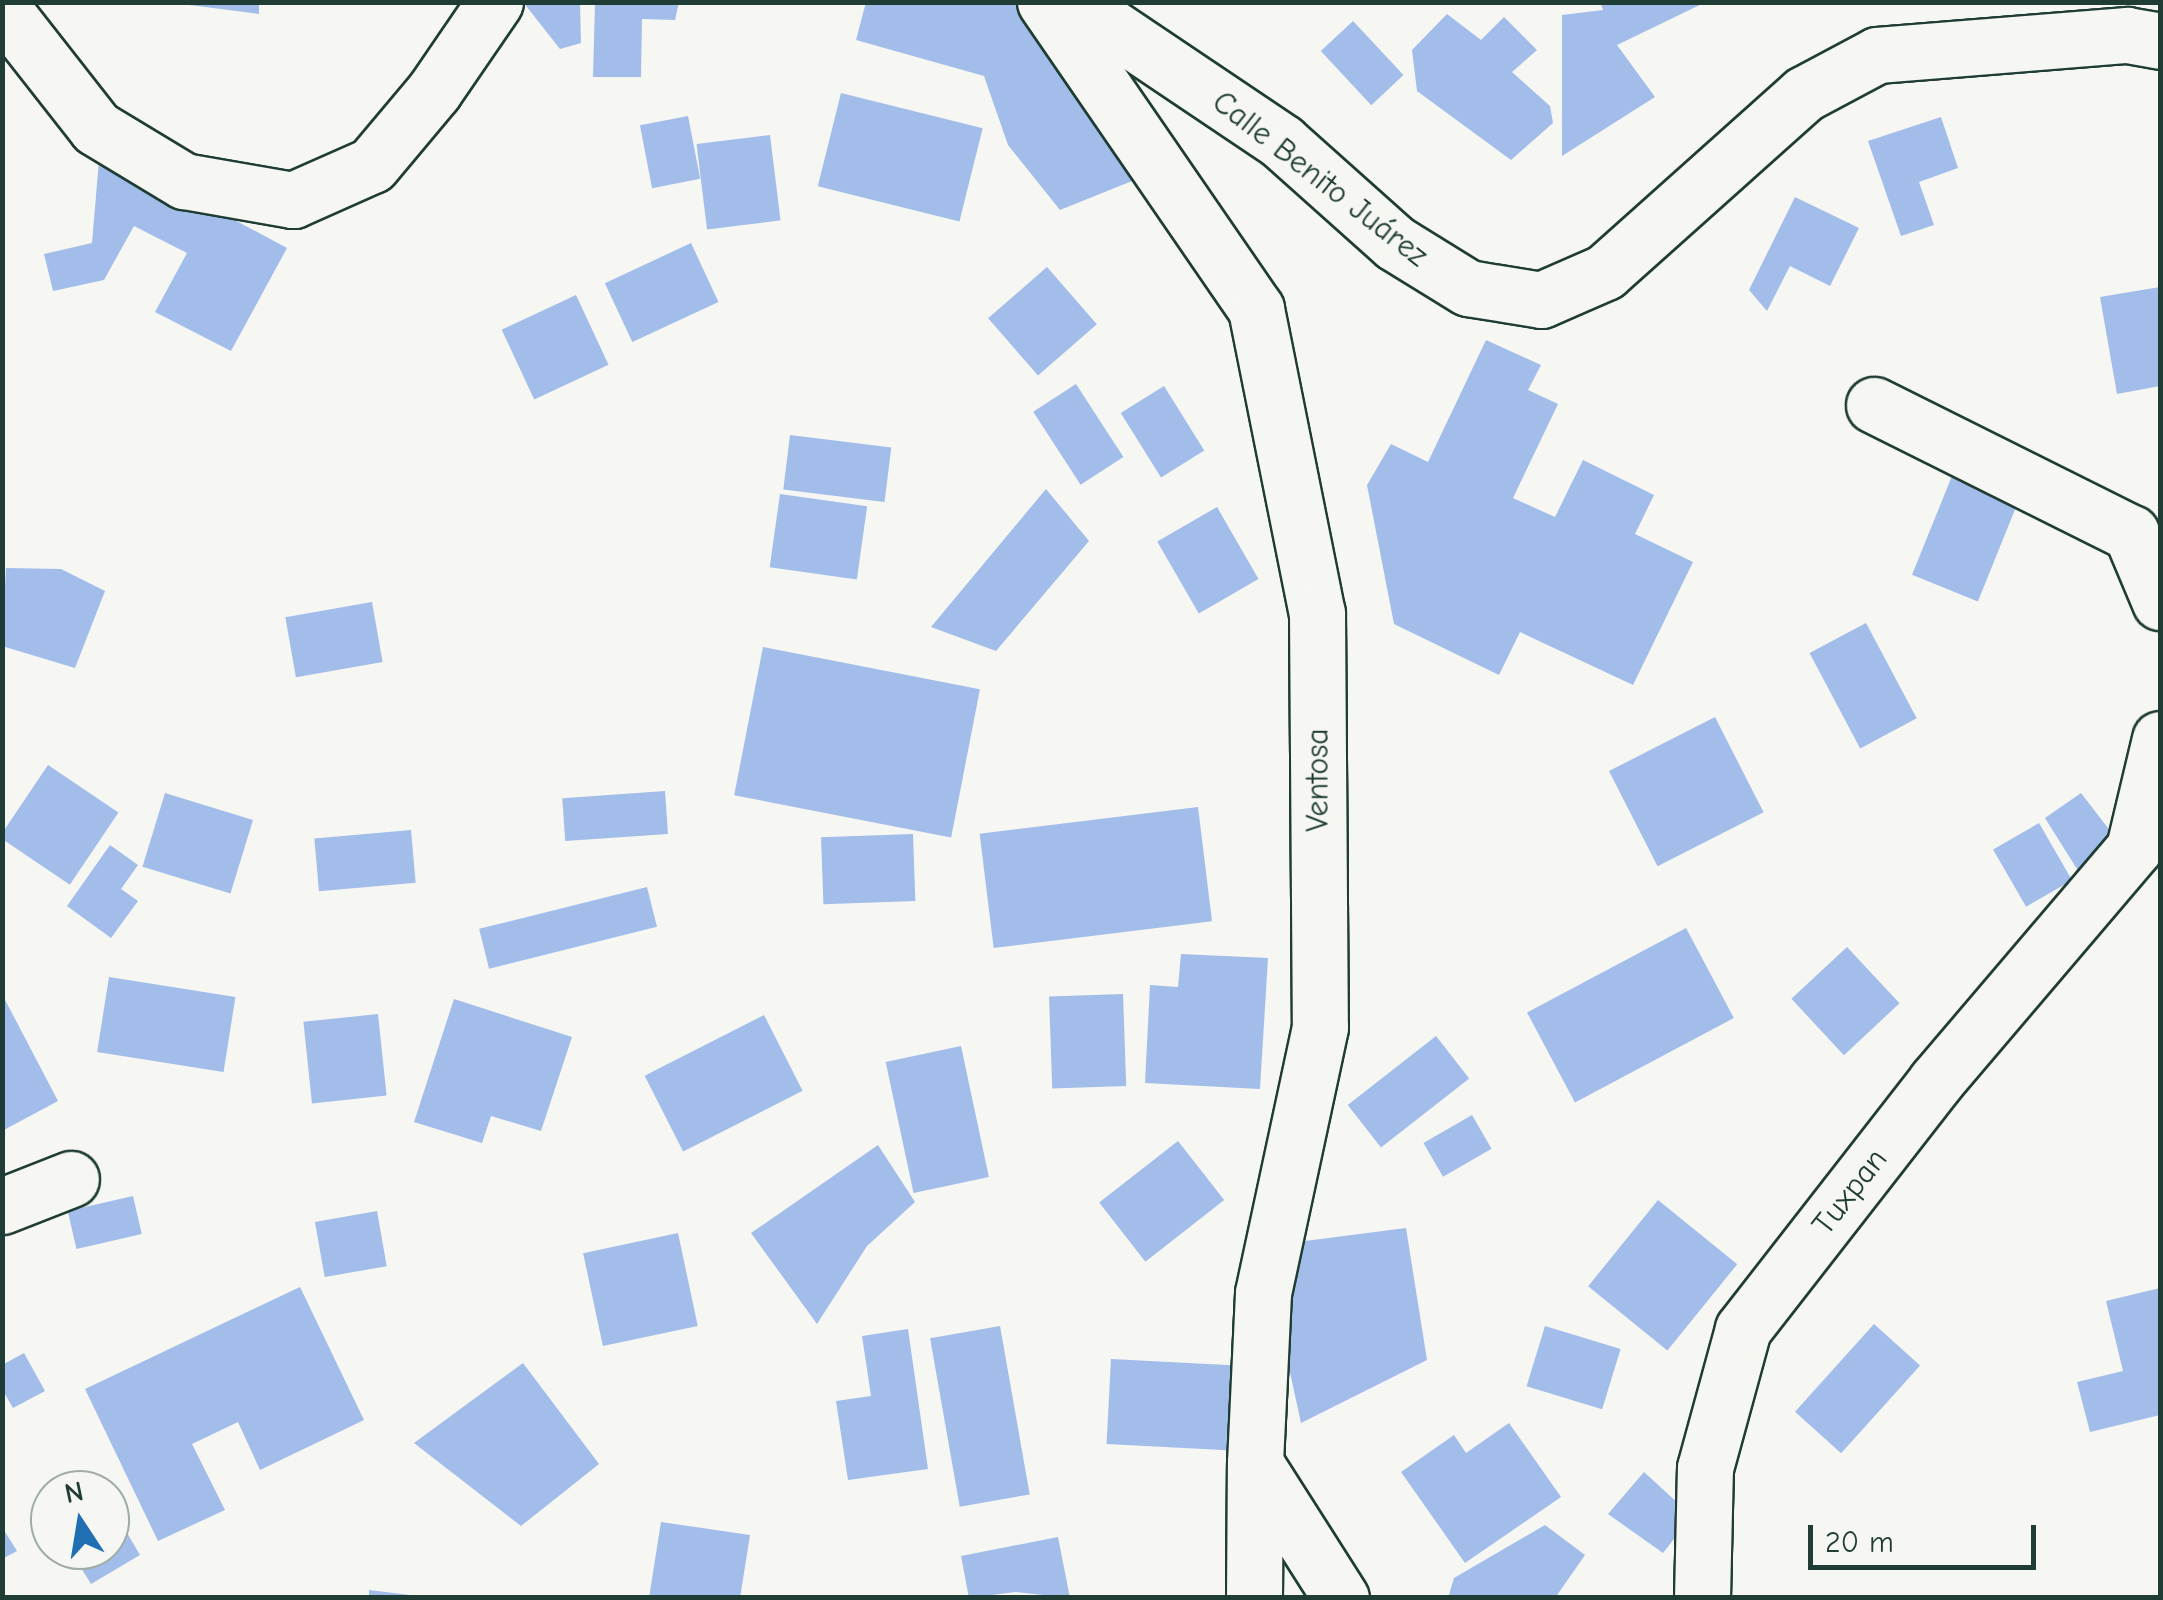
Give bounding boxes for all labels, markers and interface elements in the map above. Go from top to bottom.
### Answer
street label: Calle Benito Juárez [1205,83,1435,275]
street label: Ventosa [1299,728,1337,832]
street label: Tuxpan [1804,1141,1896,1243]
north arrow [30,1470,130,1570]
text: N [62,1475,86,1510]
scale bar [1813,1505,2040,1567]
text: 20 m [1825,1525,1894,1560]

